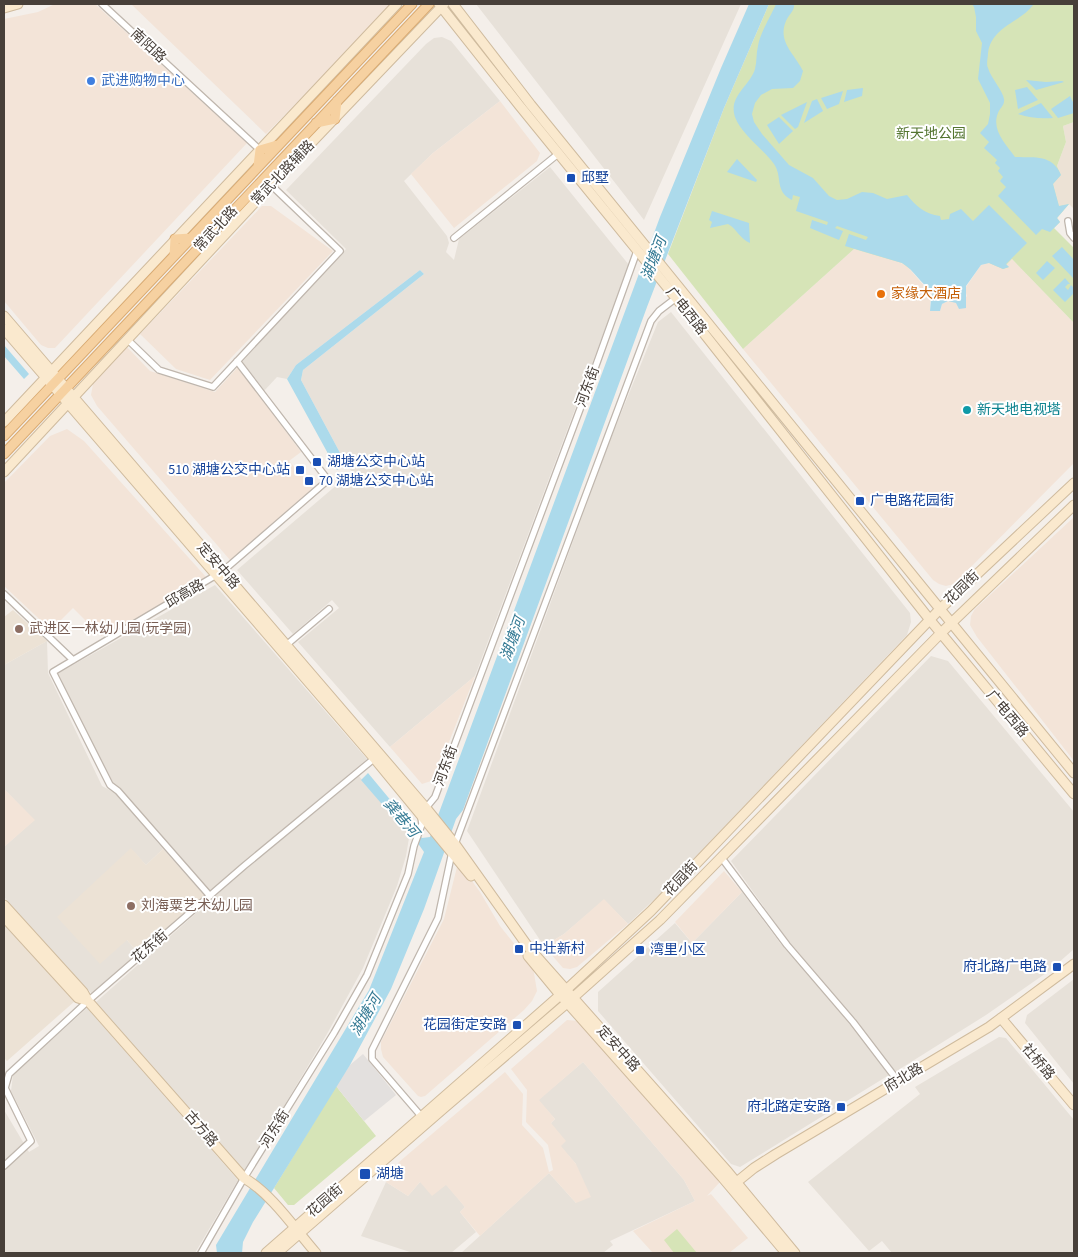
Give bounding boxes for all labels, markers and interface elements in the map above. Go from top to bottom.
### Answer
street label: 南阳路 [126,24,170,68]
place label: 武进购物中心 [101,71,185,91]
marker: 武进购物中心 [85,75,97,87]
park label: 新天地公园 [896,124,966,144]
street label: 常武北路辅路 [247,136,319,210]
place label: 邱墅 [581,168,609,188]
marker: 邱墅 [565,172,577,184]
street label: 常武北路 [190,202,242,256]
water label: 湖塘河 [636,231,673,284]
street label: 广电西路 [661,283,711,339]
place label: 家缘大酒店 [891,284,961,304]
marker: 家缘大酒店 [875,288,887,300]
street label: 河东街 [571,364,605,410]
place label: 新天地电视塔 [977,400,1061,420]
marker: 新天地电视塔 [961,404,973,416]
place label: 湖塘公交中心站 [327,452,425,472]
marker: 湖塘公交中心站 [311,456,323,468]
place label: 510 湖塘公交中心站 [168,460,290,480]
marker: 510 湖塘公交中心站 [294,464,306,476]
place label: 70 湖塘公交中心站 [319,471,434,491]
marker: 70 湖塘公交中心站 [303,475,315,487]
place label: 广电路花园街 [870,491,954,511]
marker: 广电路花园街 [854,495,866,507]
street label: 定安中路 [192,538,244,594]
street label: 花园街 [940,566,984,610]
street label: 邱高路 [162,575,208,613]
water label: 湖塘河 [495,611,532,664]
place label: 武进区一林幼儿园(玩学园) [29,619,191,639]
marker: 武进区一林幼儿园(玩学园) [13,623,25,635]
street label: 广电西路 [981,686,1033,742]
street label: 河东街 [429,743,463,789]
water label: 龚巷河 [378,794,425,844]
street label: 花园街 [659,857,703,901]
place label: 刘海粟艺术幼儿园 [141,896,253,916]
marker: 刘海粟艺术幼儿园 [125,900,137,912]
street label: 花东街 [128,926,172,968]
place label: 中壮新村 [529,939,585,959]
place label: 湾里小区 [650,940,706,960]
marker: 中壮新村 [513,943,525,955]
marker: 湾里小区 [634,944,646,956]
place label: 府北路广电路 [963,957,1047,977]
marker: 府北路广电路 [1051,961,1063,973]
water label: 湖塘河 [345,988,388,1040]
place label: 花园街定安路 [423,1015,507,1035]
marker: 花园街定安路 [511,1019,523,1031]
street label: 定安中路 [592,1022,644,1076]
street label: 社桥路 [1017,1039,1059,1085]
street label: 府北路 [881,1059,927,1097]
place label: 府北路定安路 [747,1097,831,1117]
marker: 府北路定安路 [835,1101,847,1113]
street label: 河东街 [255,1106,295,1152]
street label: 古方路 [180,1107,222,1151]
place label: 湖塘 [376,1164,404,1184]
marker: 湖塘 [358,1167,372,1181]
street label: 花园街 [303,1180,347,1222]

